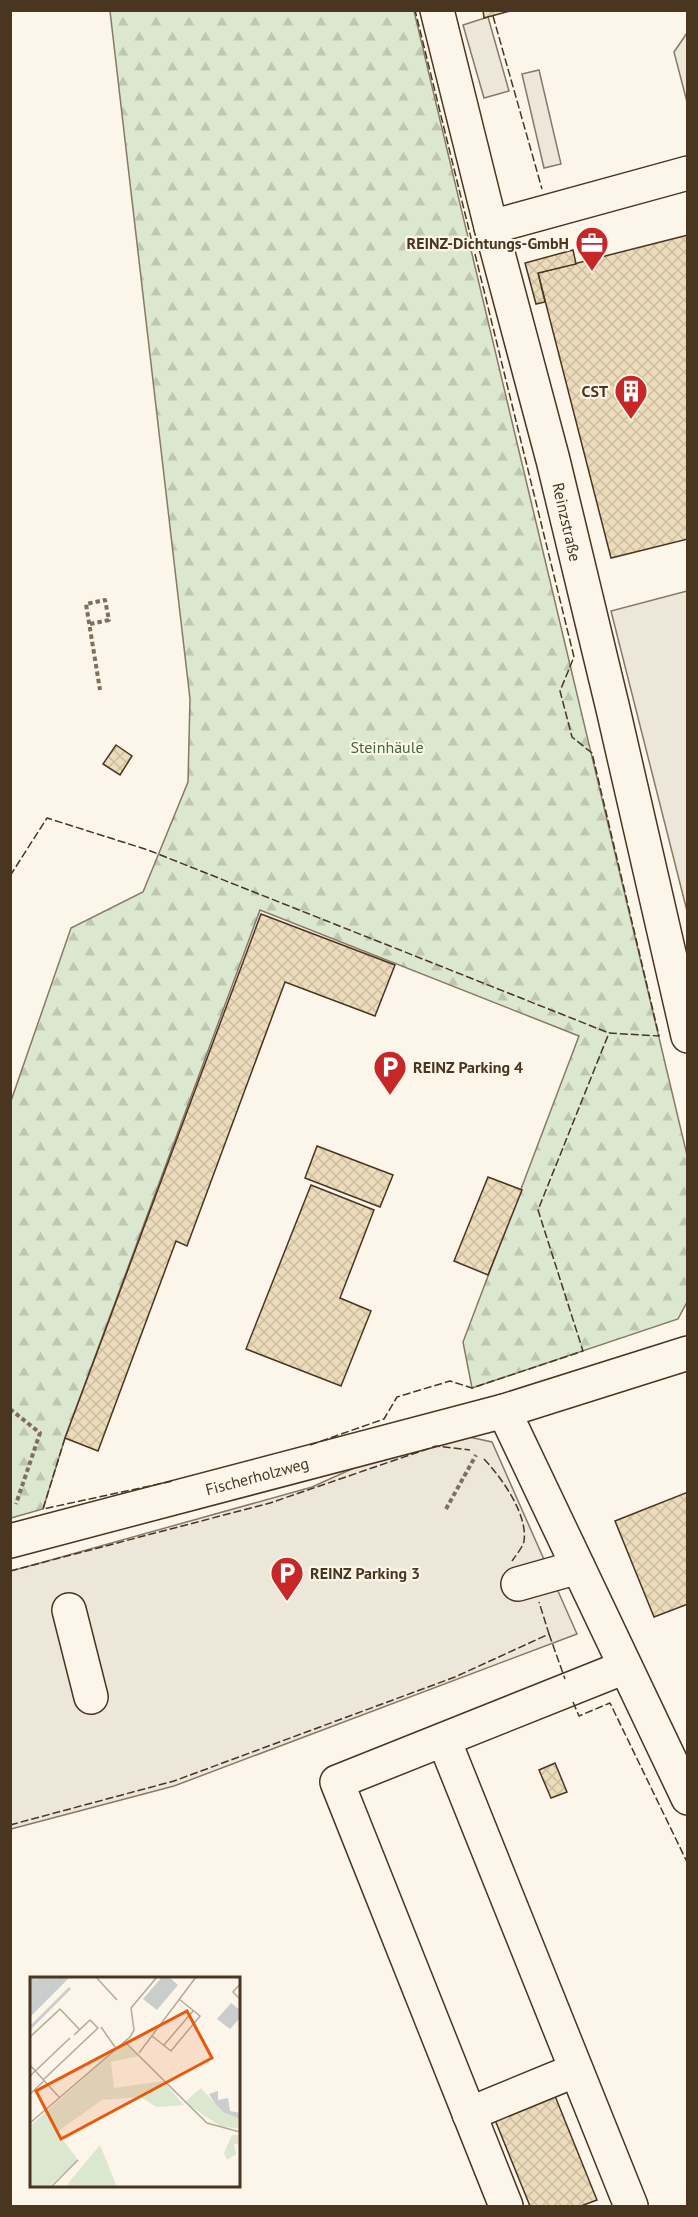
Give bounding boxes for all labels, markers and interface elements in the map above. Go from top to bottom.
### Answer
office icon: REINZ-Dichtungs-GmbH [574,225,610,272]
place label: REINZ-Dichtungs-GmbH [407,233,569,253]
building icon: CST [613,373,649,420]
place label: CST [581,381,608,401]
street label: Reinzstraße [548,481,586,563]
park label: Steinhäule [350,737,424,757]
parking icon: REINZ Parking 4 [372,1049,408,1096]
place label: REINZ Parking 4 [413,1057,523,1077]
street label: Fischerholzweg [203,1453,311,1499]
parking icon: REINZ Parking 3 [269,1555,305,1602]
place label: REINZ Parking 3 [310,1563,420,1583]
inset map [30,1977,240,2187]

